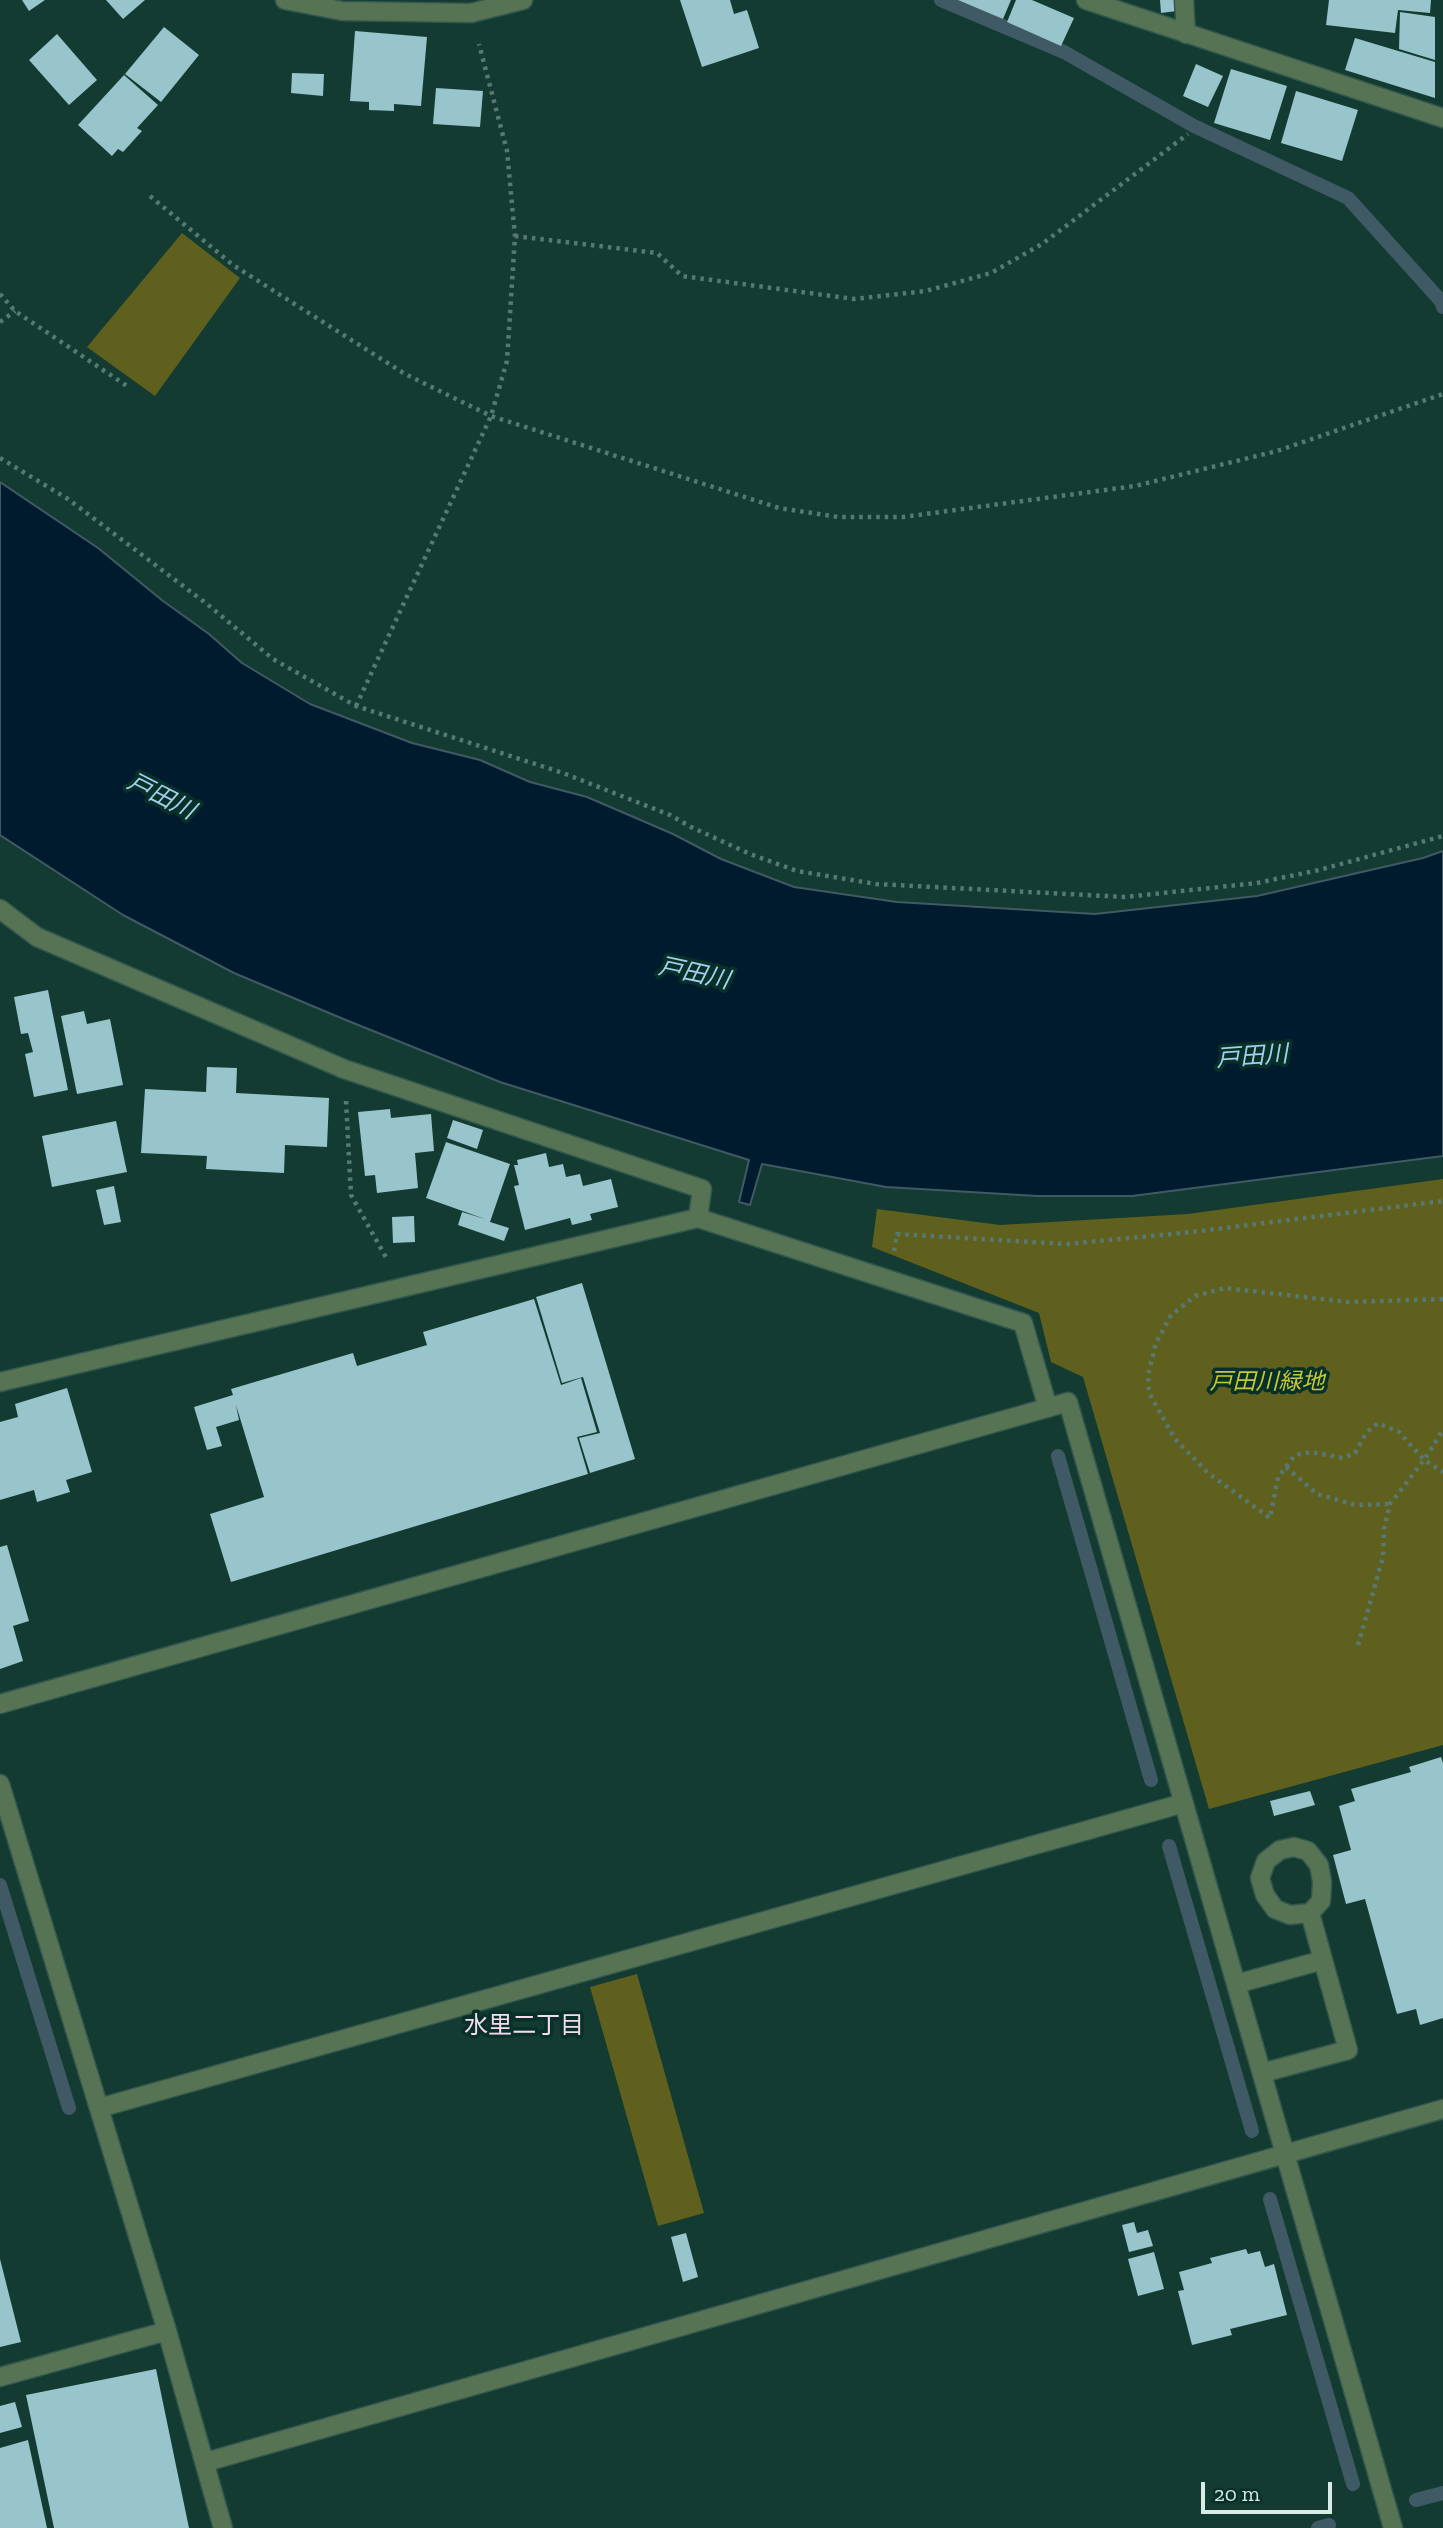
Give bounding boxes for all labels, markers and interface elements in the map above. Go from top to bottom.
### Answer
water label: 戸田川 [122,768,200,826]
water label: 戸田川 [656,952,732,996]
water label: 戸田川 [1215,1040,1289,1074]
park label: 戸田川緑地 [1210,1368,1324,1396]
district label: 水里二丁目 [464,2012,584,2040]
scale bar [1205,2468,1336,2512]
text: 20 m [1214,2481,1260,2506]

